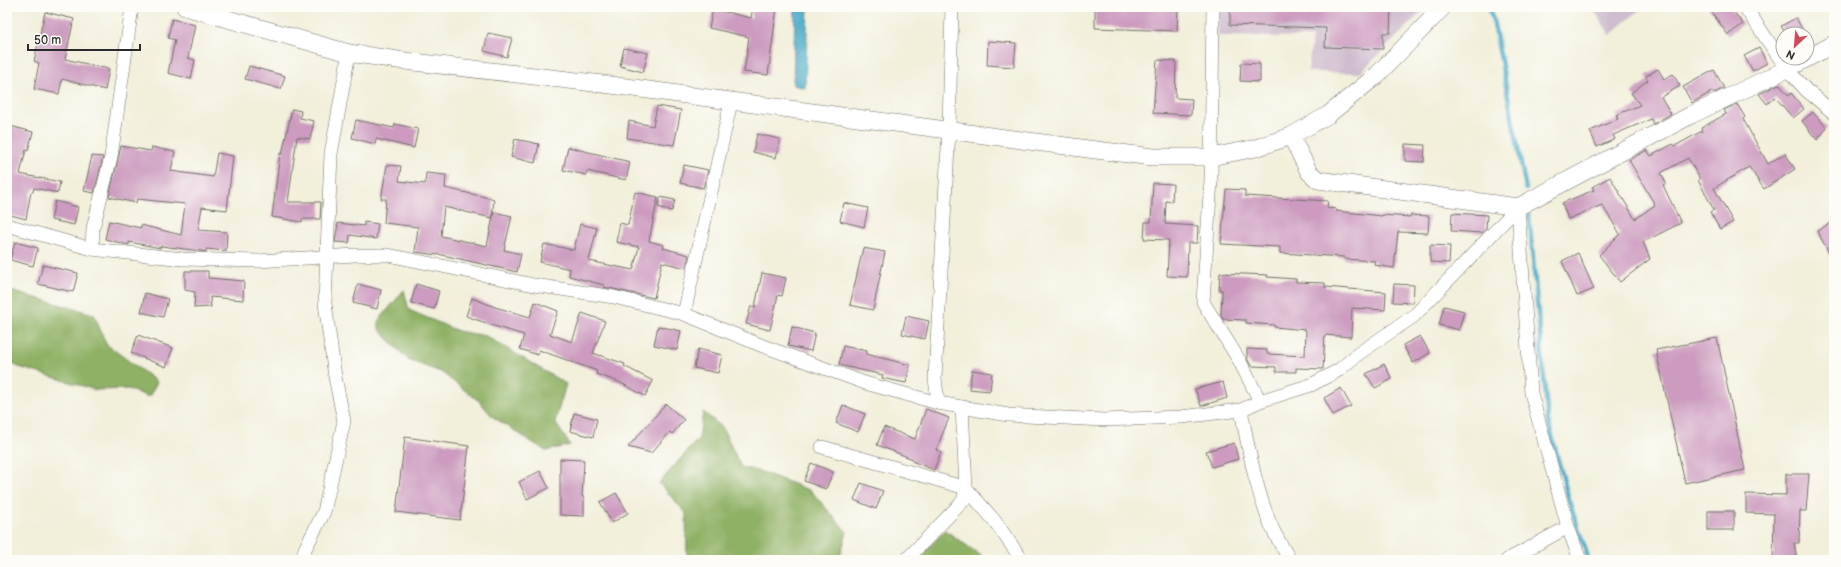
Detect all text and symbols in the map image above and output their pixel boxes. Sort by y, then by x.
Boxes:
scale bar [28,26,140,52]
north arrow [1775,26,1815,66]
text: 50 m [34,33,61,48]
text: N [1784,47,1797,62]

